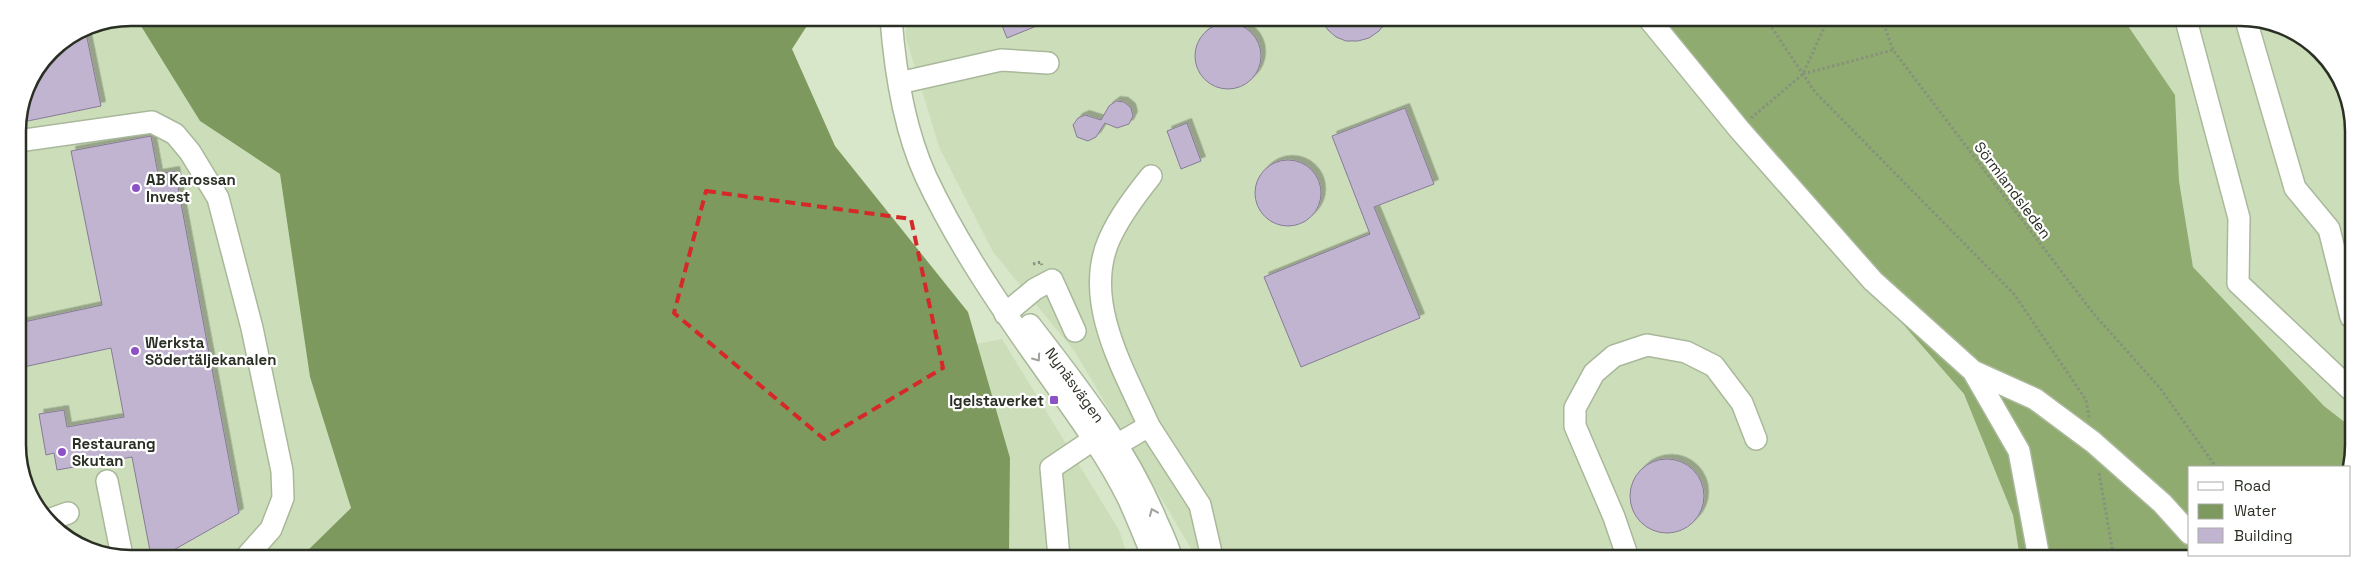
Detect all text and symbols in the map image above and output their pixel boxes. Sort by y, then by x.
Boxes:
street label: Sörmlandsleden [1970,138,2056,242]
place label: AB Karossan Invest [146,170,236,206]
marker: AB Karossan Invest [130,182,142,194]
place label: Werksta Södertäljekanalen [145,333,276,369]
street label: Nynäsvägen [1041,344,1109,426]
marker: Werksta Södertäljekanalen [129,345,141,357]
one-way arrow [1031,352,1040,362]
place label: Igelstaverket [949,391,1044,410]
marker: Igelstaverket [1048,394,1060,406]
place label: Restaurang Skutan [72,434,156,470]
marker: Restaurang Skutan [56,446,68,458]
legend [2188,466,2351,556]
text: Road [2234,476,2271,495]
text: Water [2234,501,2277,520]
one-way arrow [1149,508,1159,517]
text: Building [2234,526,2293,545]

